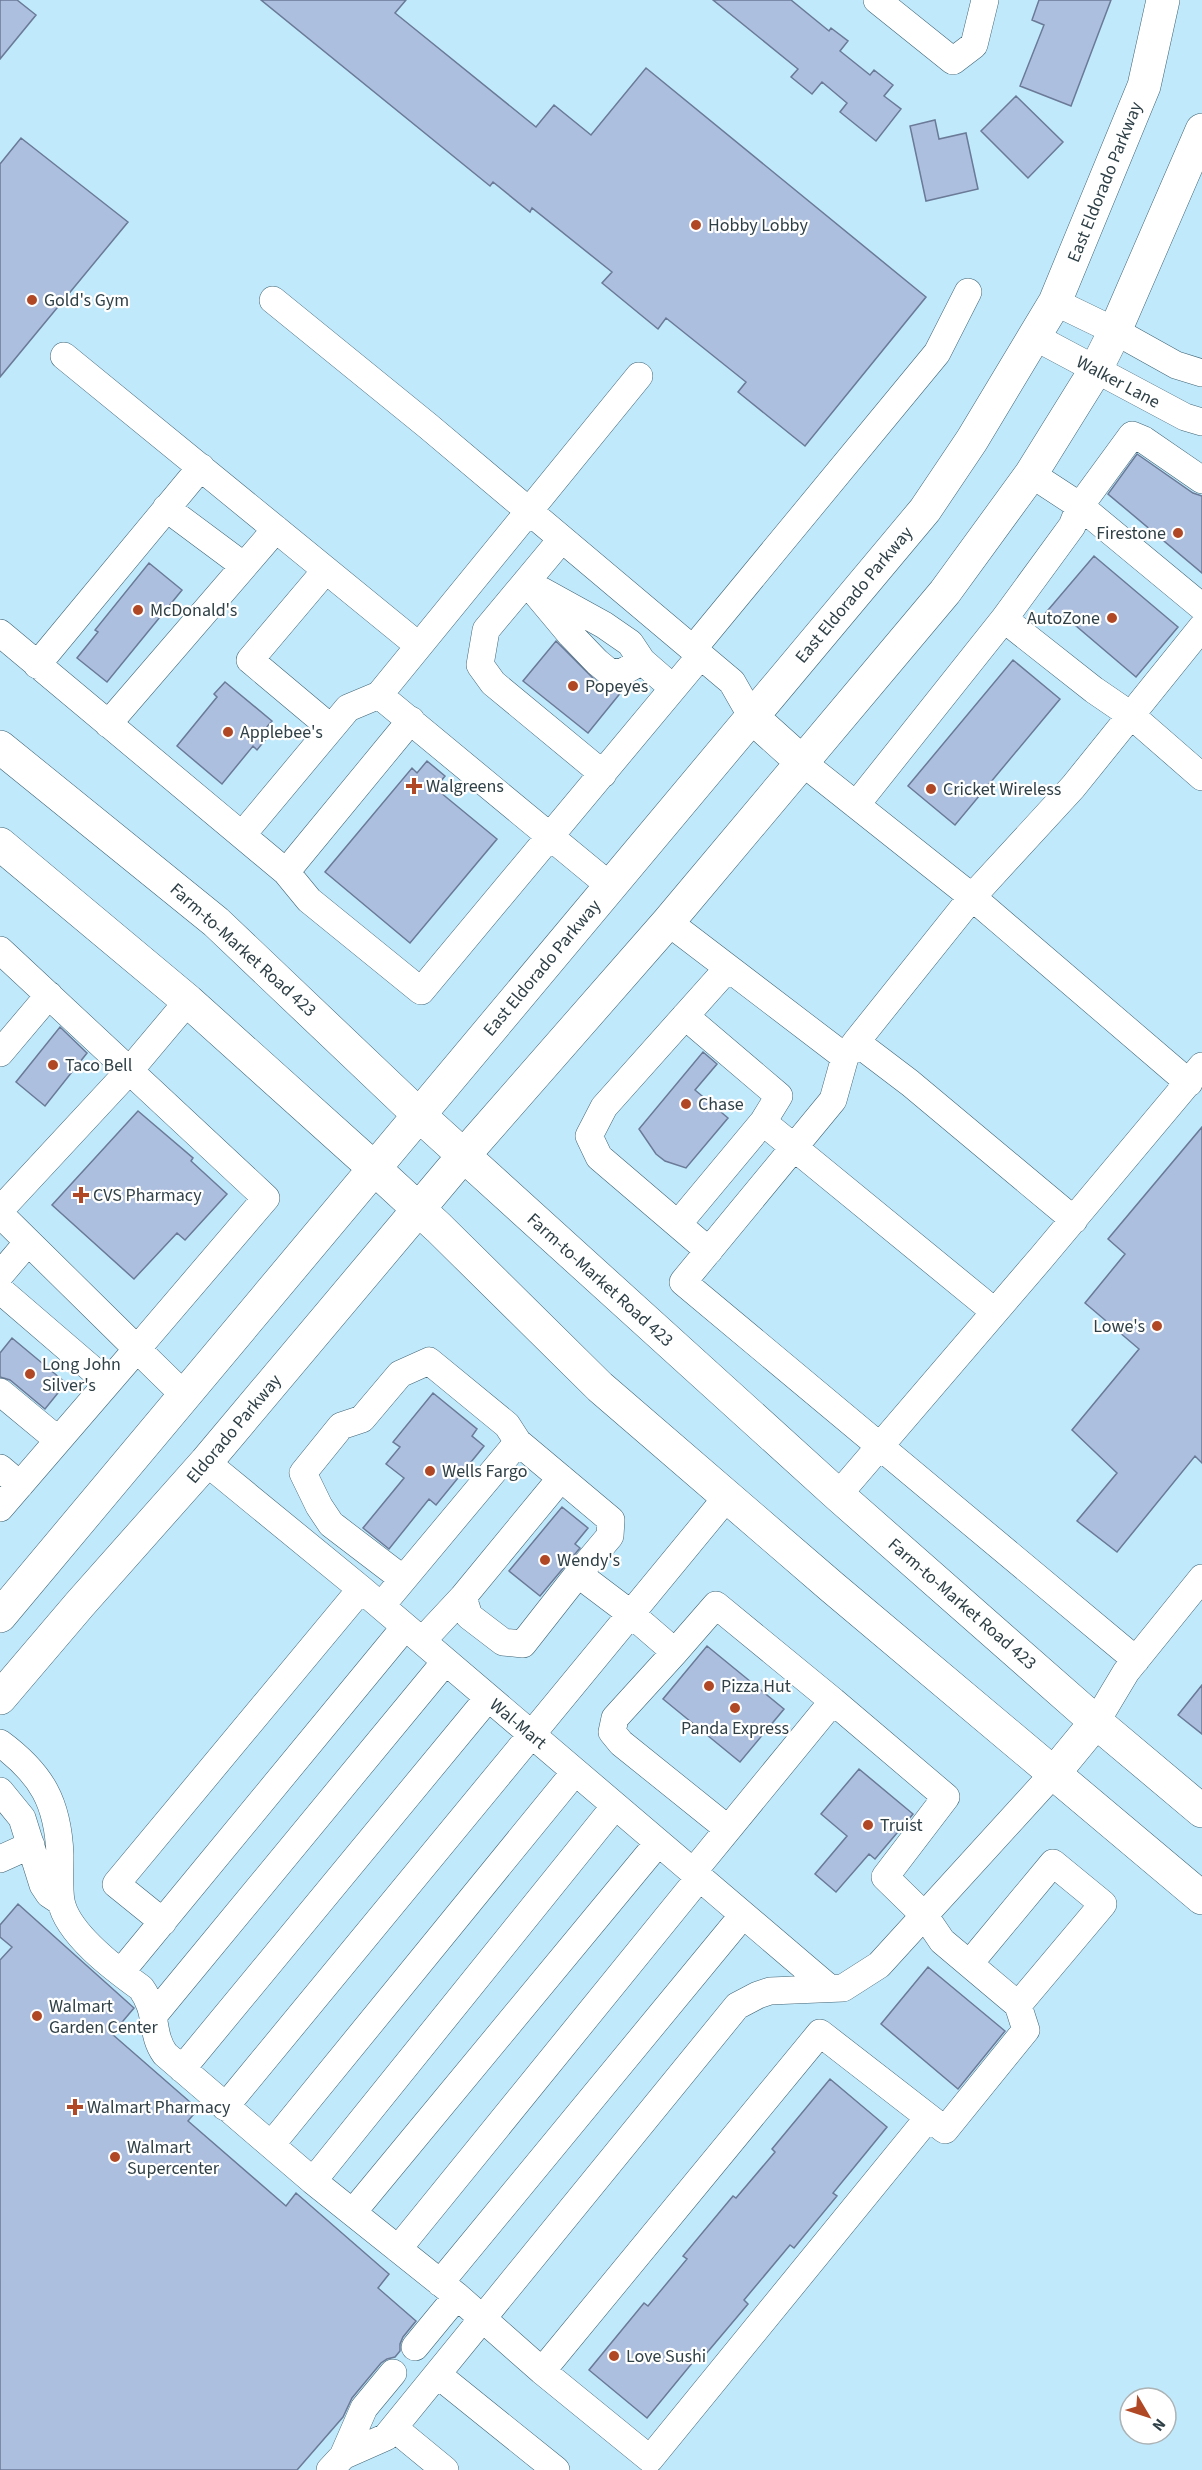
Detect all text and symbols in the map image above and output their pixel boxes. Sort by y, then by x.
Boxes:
street label: East Eldorado Parkway [1061,97,1149,266]
place label: Hobby Lobby [708,213,808,238]
marker: Hobby Lobby [689,218,703,232]
place label: Gold's Gym [44,288,129,313]
marker: Gold's Gym [25,293,39,307]
street label: Walker Lane [1072,349,1164,415]
street label: East Eldorado Parkway [789,521,919,669]
place label: Firestone [1096,521,1166,546]
marker: Firestone [1171,526,1185,540]
place label: McDonald's [150,598,237,623]
marker: McDonald's [131,603,145,617]
place label: AutoZone [1027,606,1100,631]
marker: AutoZone [1105,611,1119,625]
place label: Popeyes [585,674,648,699]
marker: Popeyes [566,679,580,693]
place label: Applebee's [240,720,323,745]
marker: Applebee's [221,725,235,739]
place label: Walgreens [426,774,504,799]
place label: Cricket Wireless [943,777,1061,802]
marker: Walgreens [407,779,421,793]
marker: Cricket Wireless [924,782,938,796]
street label: Farm-to-Market Road 423 [164,877,322,1023]
street label: East Eldorado Parkway [477,894,607,1042]
place label: Taco Bell [65,1053,132,1078]
marker: Taco Bell [46,1058,60,1072]
place label: Chase [698,1092,744,1117]
marker: Chase [679,1097,693,1111]
place label: CVS Pharmacy [93,1183,202,1208]
marker: CVS Pharmacy [74,1188,88,1202]
street label: Farm-to-Market Road 423 [521,1207,679,1353]
place label: Lowe's [1093,1314,1145,1339]
marker: Lowe's [1150,1319,1164,1333]
place label: Long John Silver's [42,1352,121,1398]
marker: Long John Silver's [23,1367,37,1381]
street label: Eldorado Parkway [181,1368,288,1489]
place label: Wells Fargo [442,1459,527,1484]
marker: Wells Fargo [423,1464,437,1478]
street label: Farm-to-Market Road 423 [882,1532,1042,1676]
place label: Wendy's [557,1548,620,1573]
marker: Wendy's [538,1553,552,1567]
place label: Pizza Hut [721,1674,791,1699]
marker: Pizza Hut [702,1679,716,1693]
street label: Wal-Mart [484,1693,552,1755]
marker: Panda Express [728,1701,742,1715]
place label: Panda Express [681,1716,789,1741]
place label: Truist [880,1813,923,1838]
marker: Truist [861,1818,875,1832]
place label: Walmart Garden Center [49,1994,158,2040]
marker: Walmart Garden Center [30,2009,44,2023]
place label: Walmart Pharmacy [87,2095,231,2120]
marker: Walmart Pharmacy [68,2100,82,2114]
place label: Walmart Supercenter [127,2135,220,2181]
marker: Walmart Supercenter [108,2150,122,2164]
place label: Love Sushi [626,2344,706,2369]
marker: Love Sushi [607,2349,621,2363]
north arrow [1118,2386,1178,2446]
text: N [1147,2414,1171,2436]

